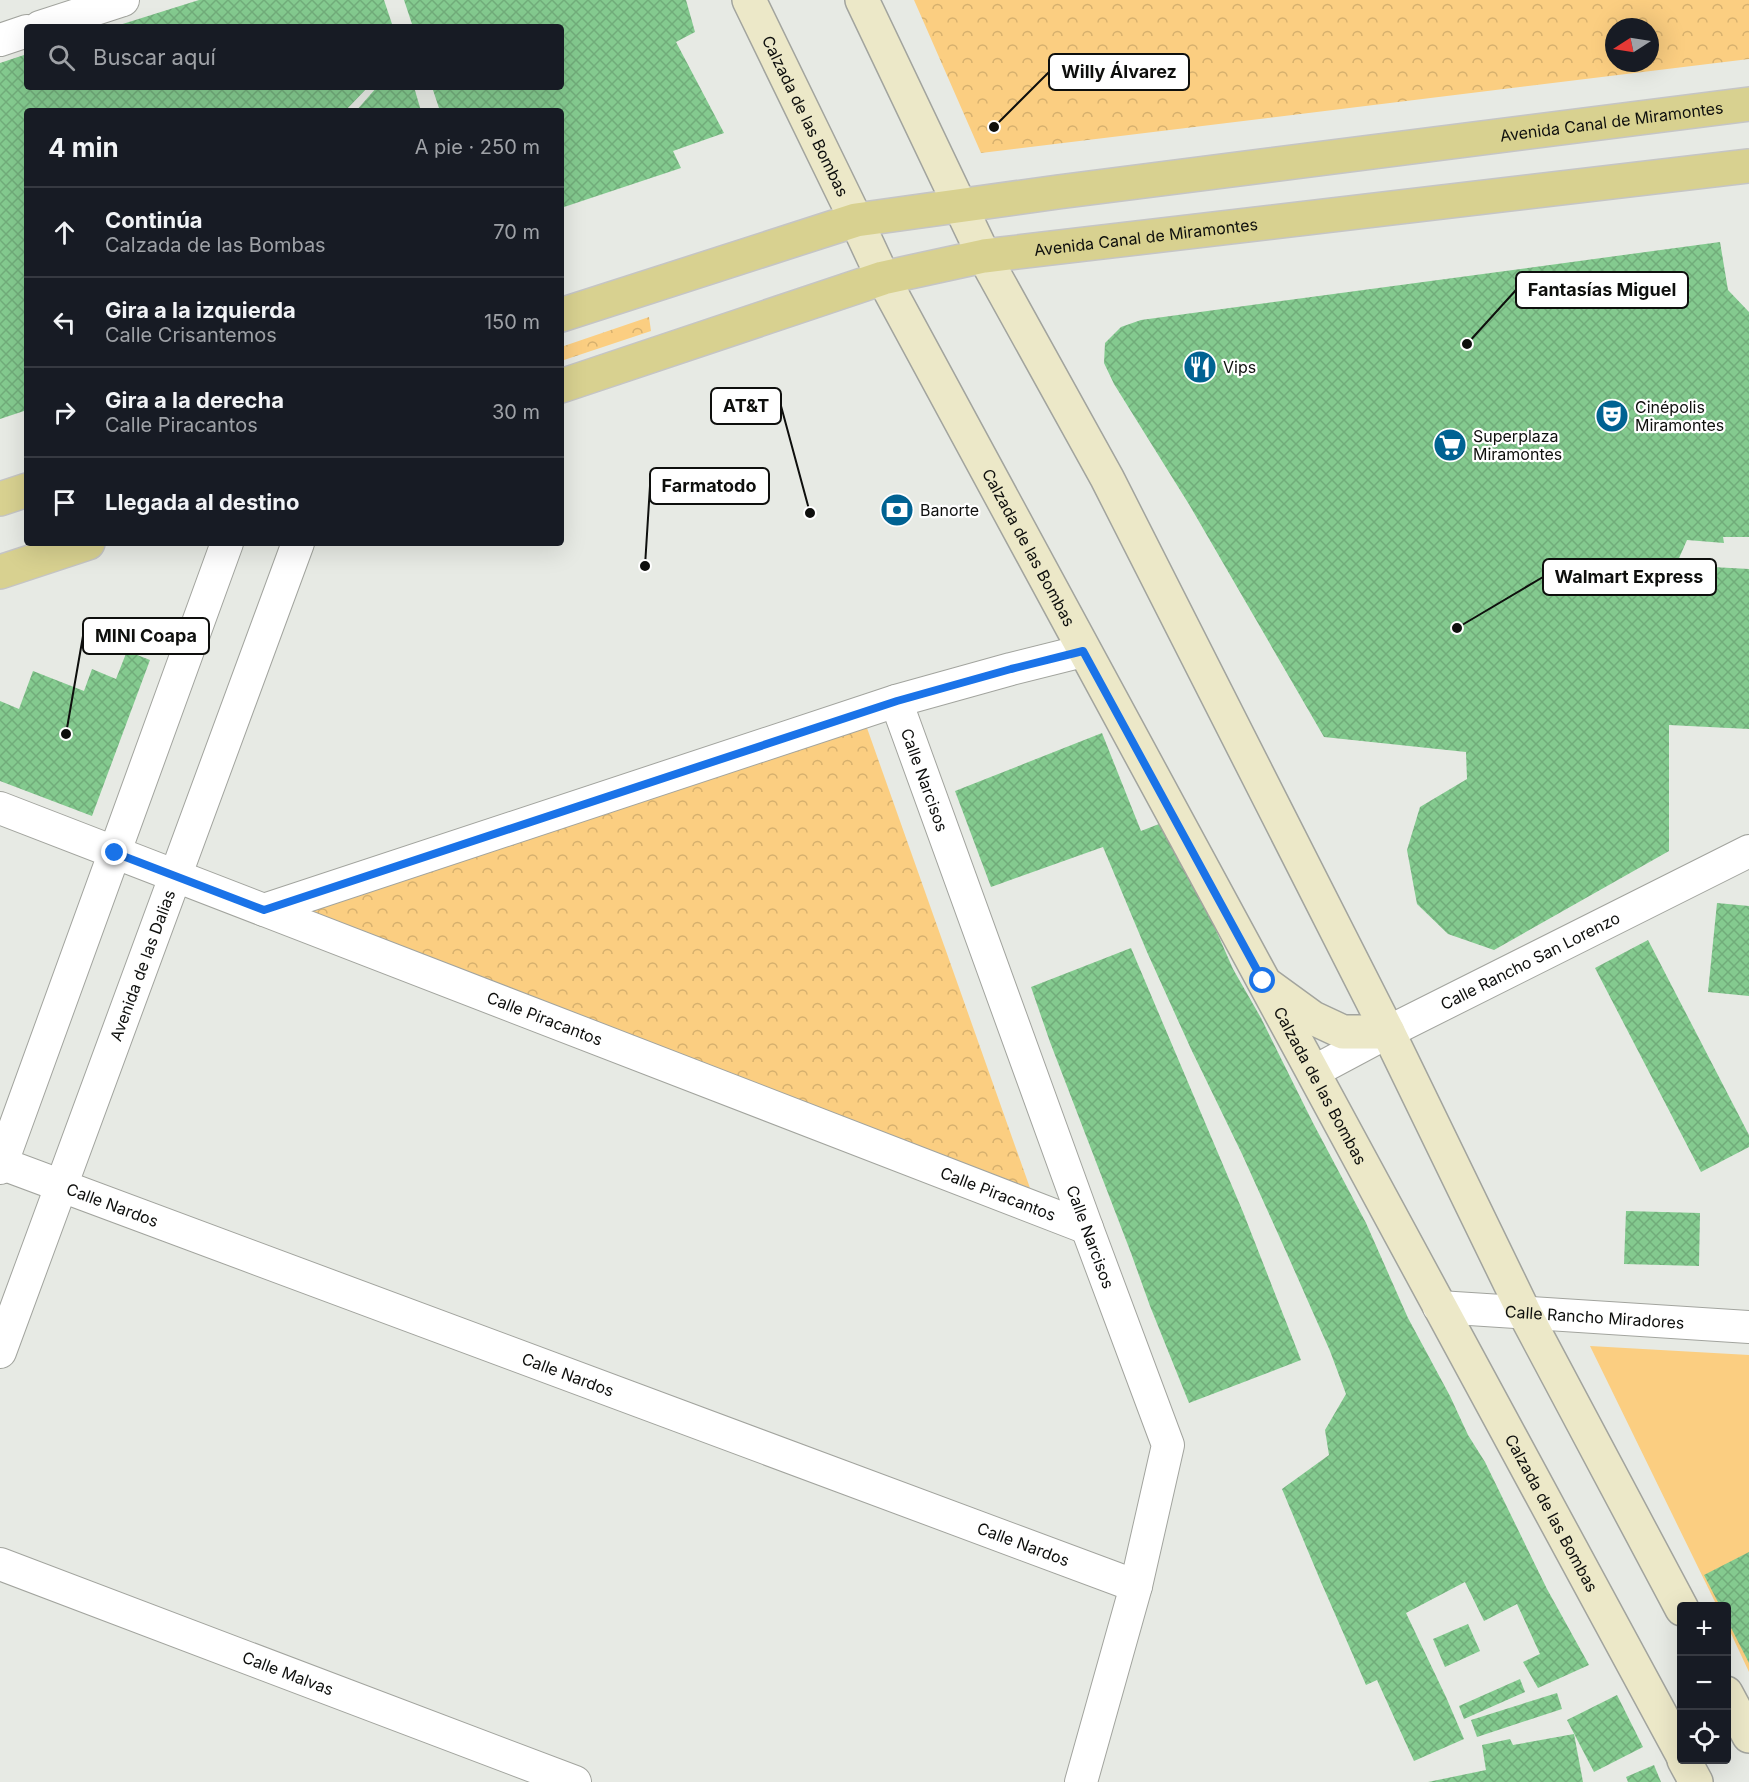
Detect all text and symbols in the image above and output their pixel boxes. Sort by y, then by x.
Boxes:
north arrow [1605,18,1659,72]
search box [24,24,564,90]
street label: Calzada de las Bombas [758,32,853,200]
icon: search [45,41,78,74]
text: Buscar aquí [93,44,216,70]
callout: Willy Álvarez [1049,54,1189,90]
text: Willy Álvarez [1061,61,1177,82]
street label: Avenida Canal de Miramontes [1499,97,1725,146]
text: 4 min [48,132,119,163]
text: A pie · 250 m [415,135,540,159]
text: Continúa [105,207,203,233]
street label: Avenida Canal de Miramontes [1033,214,1259,260]
icon: ahead [48,216,81,249]
text: 70 m [493,220,540,244]
text: Calzada de las Bombas [105,233,326,257]
callout: Fantasías Miguel [1516,272,1688,308]
text: Fantasías Miguel [1528,279,1676,300]
text: Gira a la izquierda [105,297,296,323]
icon: left [48,306,81,339]
text: 150 m [484,310,540,334]
text: Calle Crisantemos [105,323,277,347]
restaurant icon: Vips [1182,349,1218,385]
place label: Vips [1223,357,1256,377]
text: Gira a la derecha [105,387,284,413]
callout: AT&T [711,388,781,424]
text: AT&T [723,395,769,416]
icon: right [48,396,81,429]
place label: Cinépolis Miramontes [1635,397,1724,435]
theatre icon: Cinépolis Miramontes [1594,398,1630,434]
text: 30 m [492,400,540,424]
text: Calle Piracantos [105,413,258,437]
place label: Superplaza Miramontes [1473,426,1562,464]
supermarket icon: Superplaza Miramontes [1432,427,1468,463]
street label: Calzada de las Bombas [978,465,1080,630]
callout: Farmatodo [650,468,769,504]
text: Farmatodo [662,475,756,496]
icon: arrive [48,486,81,519]
text: Llegada al destino [105,489,299,515]
bank icon: Banorte [879,492,915,528]
place label: Banorte [920,500,979,520]
callout: Walmart Express [1543,559,1716,595]
text: Walmart Express [1555,566,1703,587]
callout: MINI Coapa [83,618,209,654]
text: MINI Coapa [95,625,197,646]
street label: Calle Narcisos [897,726,953,834]
route end [101,839,127,865]
street label: Avenida de las Dalias [105,887,179,1044]
street label: Calle Rancho San Lorenzo [1437,907,1623,1014]
route start [1249,967,1275,993]
street label: Calle Piracantos [484,987,605,1050]
street label: Calzada de las Bombas [1269,1003,1371,1168]
street label: Calle Piracantos [937,1162,1059,1225]
street label: Calle Nardos [64,1179,161,1231]
street label: Calle Narcisos [1062,1182,1119,1291]
street label: Calle Rancho Miradores [1504,1301,1685,1333]
street label: Calle Nardos [519,1348,617,1401]
street label: Calzada de las Bombas [1501,1431,1602,1595]
street label: Calle Nardos [974,1518,1072,1570]
map controls [1677,1602,1731,1764]
button: + [1677,1602,1731,1656]
street label: Calle Malvas [240,1647,336,1700]
button: − [1677,1656,1731,1710]
button: locate [1677,1710,1731,1764]

